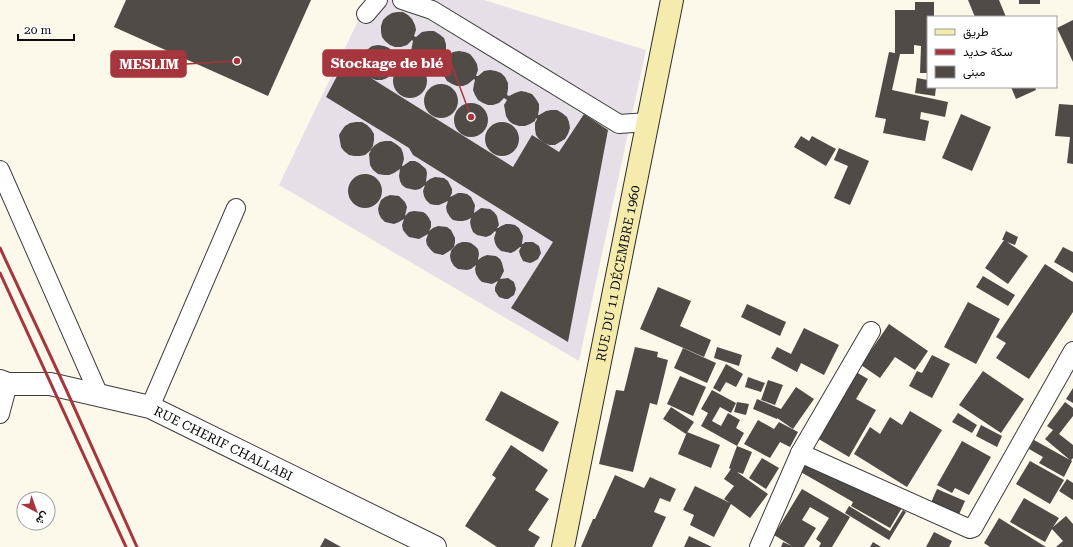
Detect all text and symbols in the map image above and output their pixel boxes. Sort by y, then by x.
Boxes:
scale bar [18,16,74,42]
legend [927,16,1057,88]
text: 20 m [24,23,51,37]
text: طريق [963,25,989,40]
text: سكة حديد [963,45,1012,59]
callout: Stockage de blé [323,50,451,76]
callout: MESLIM [111,51,186,77]
text: Stockage de blé [331,55,443,71]
text: MESLIM [119,56,179,72]
text: مبنى [963,65,985,80]
street label: RUE DU 11 DÉCEMBRE 1960 [593,184,642,363]
street label: RUE CHERIF CHALLABI [152,403,295,484]
north arrow [16,491,56,531]
text: ش [33,509,51,527]

